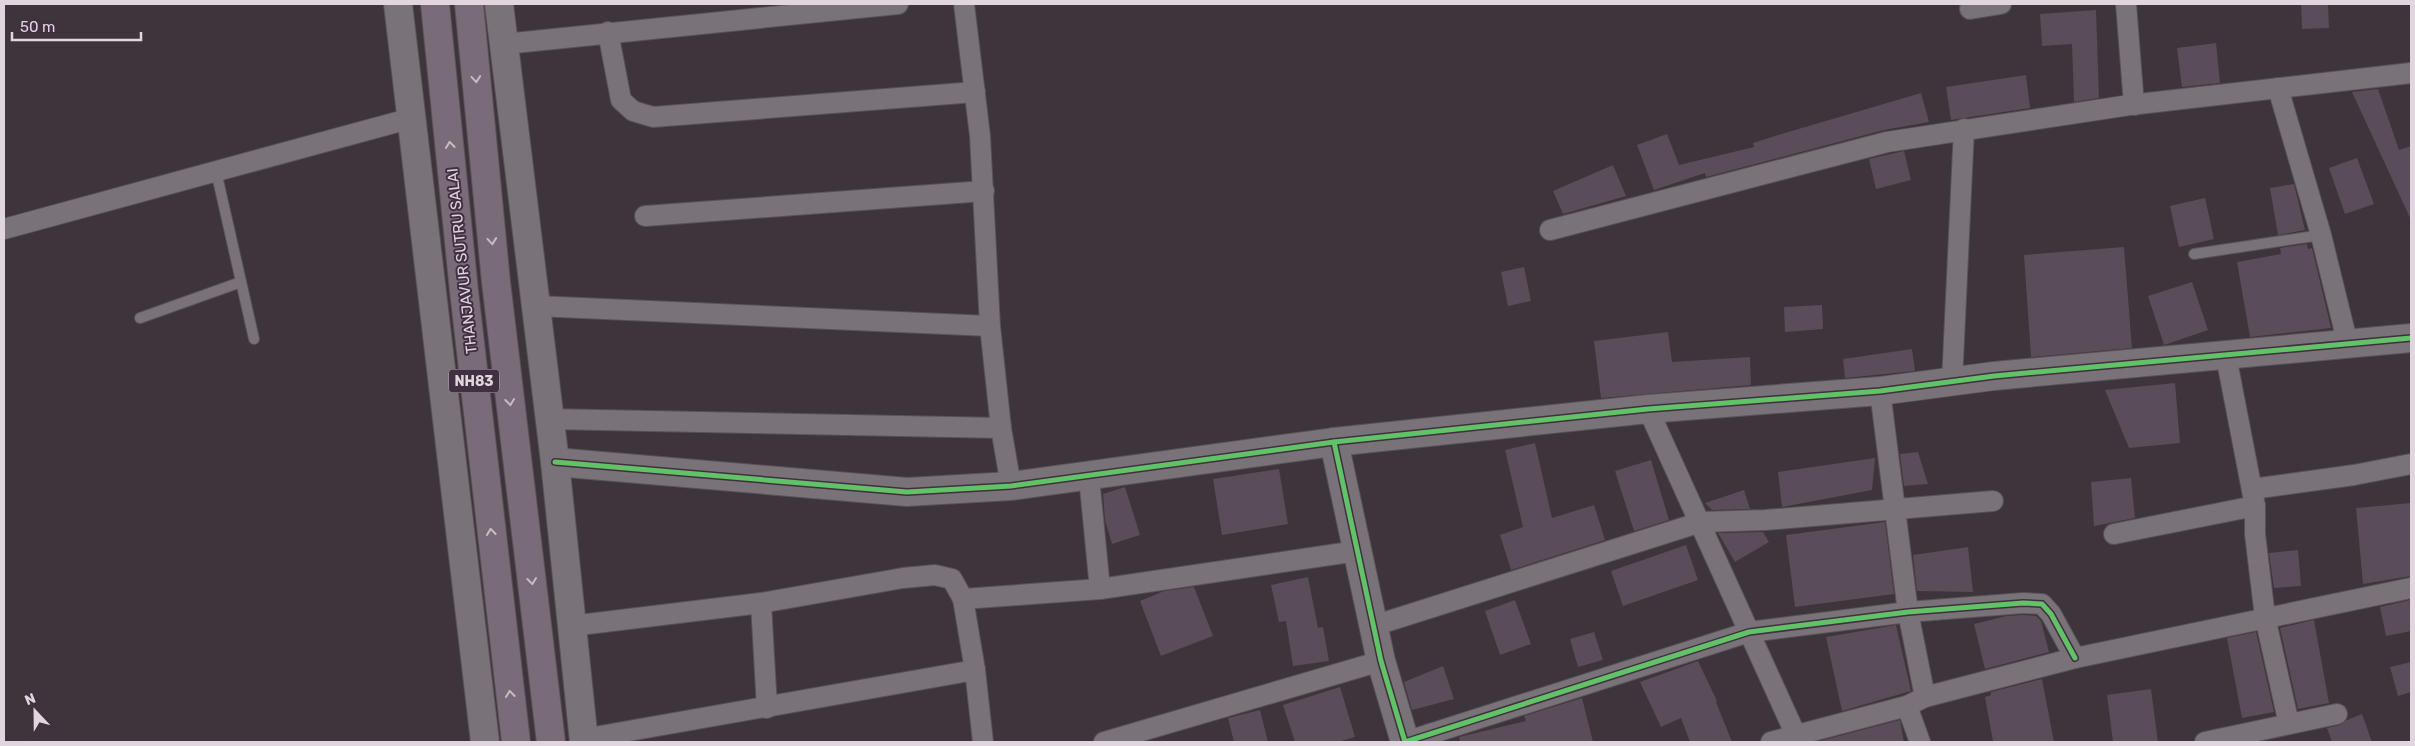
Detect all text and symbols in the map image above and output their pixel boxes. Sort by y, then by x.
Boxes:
scale bar [12,10,141,42]
text: 50 m [20,18,55,36]
one-way arrow [470,75,481,83]
one-way arrow [444,140,455,148]
street label: THANJAVUR SUTRU SALAI [443,167,481,355]
one-way arrow [486,237,497,245]
road number: NH83 [449,370,499,392]
one-way arrow [504,399,515,407]
one-way arrow [486,528,497,536]
one-way arrow [526,577,537,585]
north arrow [10,686,60,736]
text: N [22,690,38,709]
one-way arrow [505,690,516,698]

